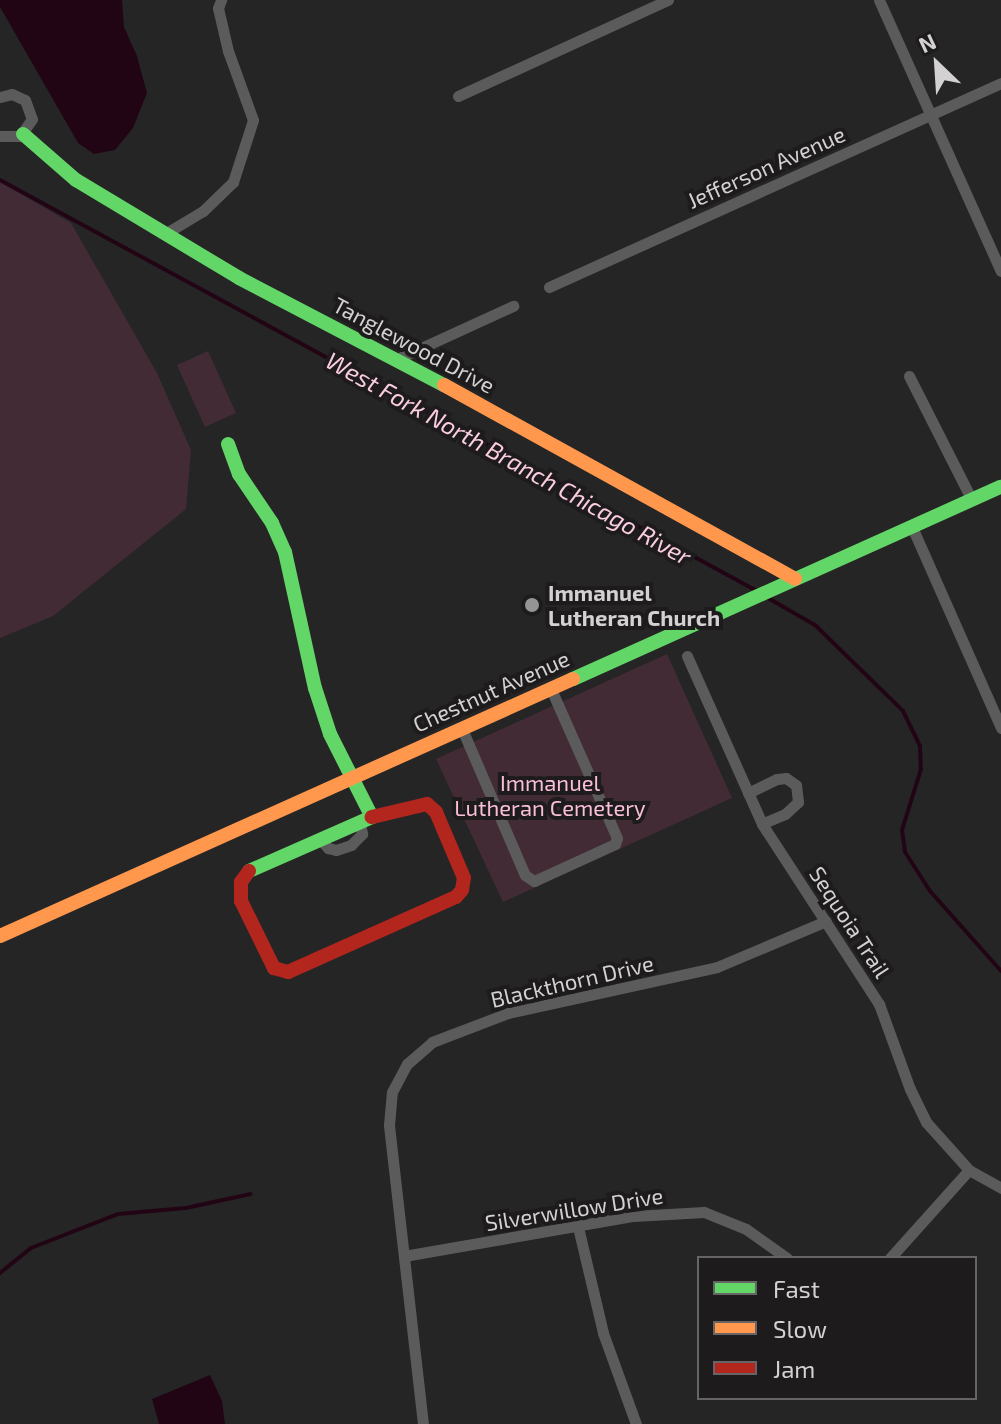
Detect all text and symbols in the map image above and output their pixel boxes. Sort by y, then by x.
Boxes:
north arrow [897,24,977,104]
text: N [914,27,940,57]
street label: Jefferson Avenue [683,120,849,214]
street label: Tanglewood Drive [329,291,499,399]
water label: West Fork North Branch Chicago River [321,345,697,571]
place label: Immanuel Lutheran Church [548,579,720,630]
marker: Immanuel Lutheran Church [523,596,541,614]
street label: Chestnut Avenue [408,645,574,737]
park label: Immanuel Lutheran Cemetery [454,769,646,820]
street label: Sequoia Trail [804,861,896,983]
street label: Blackthorn Drive [488,949,656,1013]
street label: Silverwillow Drive [483,1182,665,1236]
legend [697,1256,977,1400]
text: Fast [773,1274,820,1303]
text: Slow [773,1314,827,1343]
text: Jam [773,1354,815,1383]

